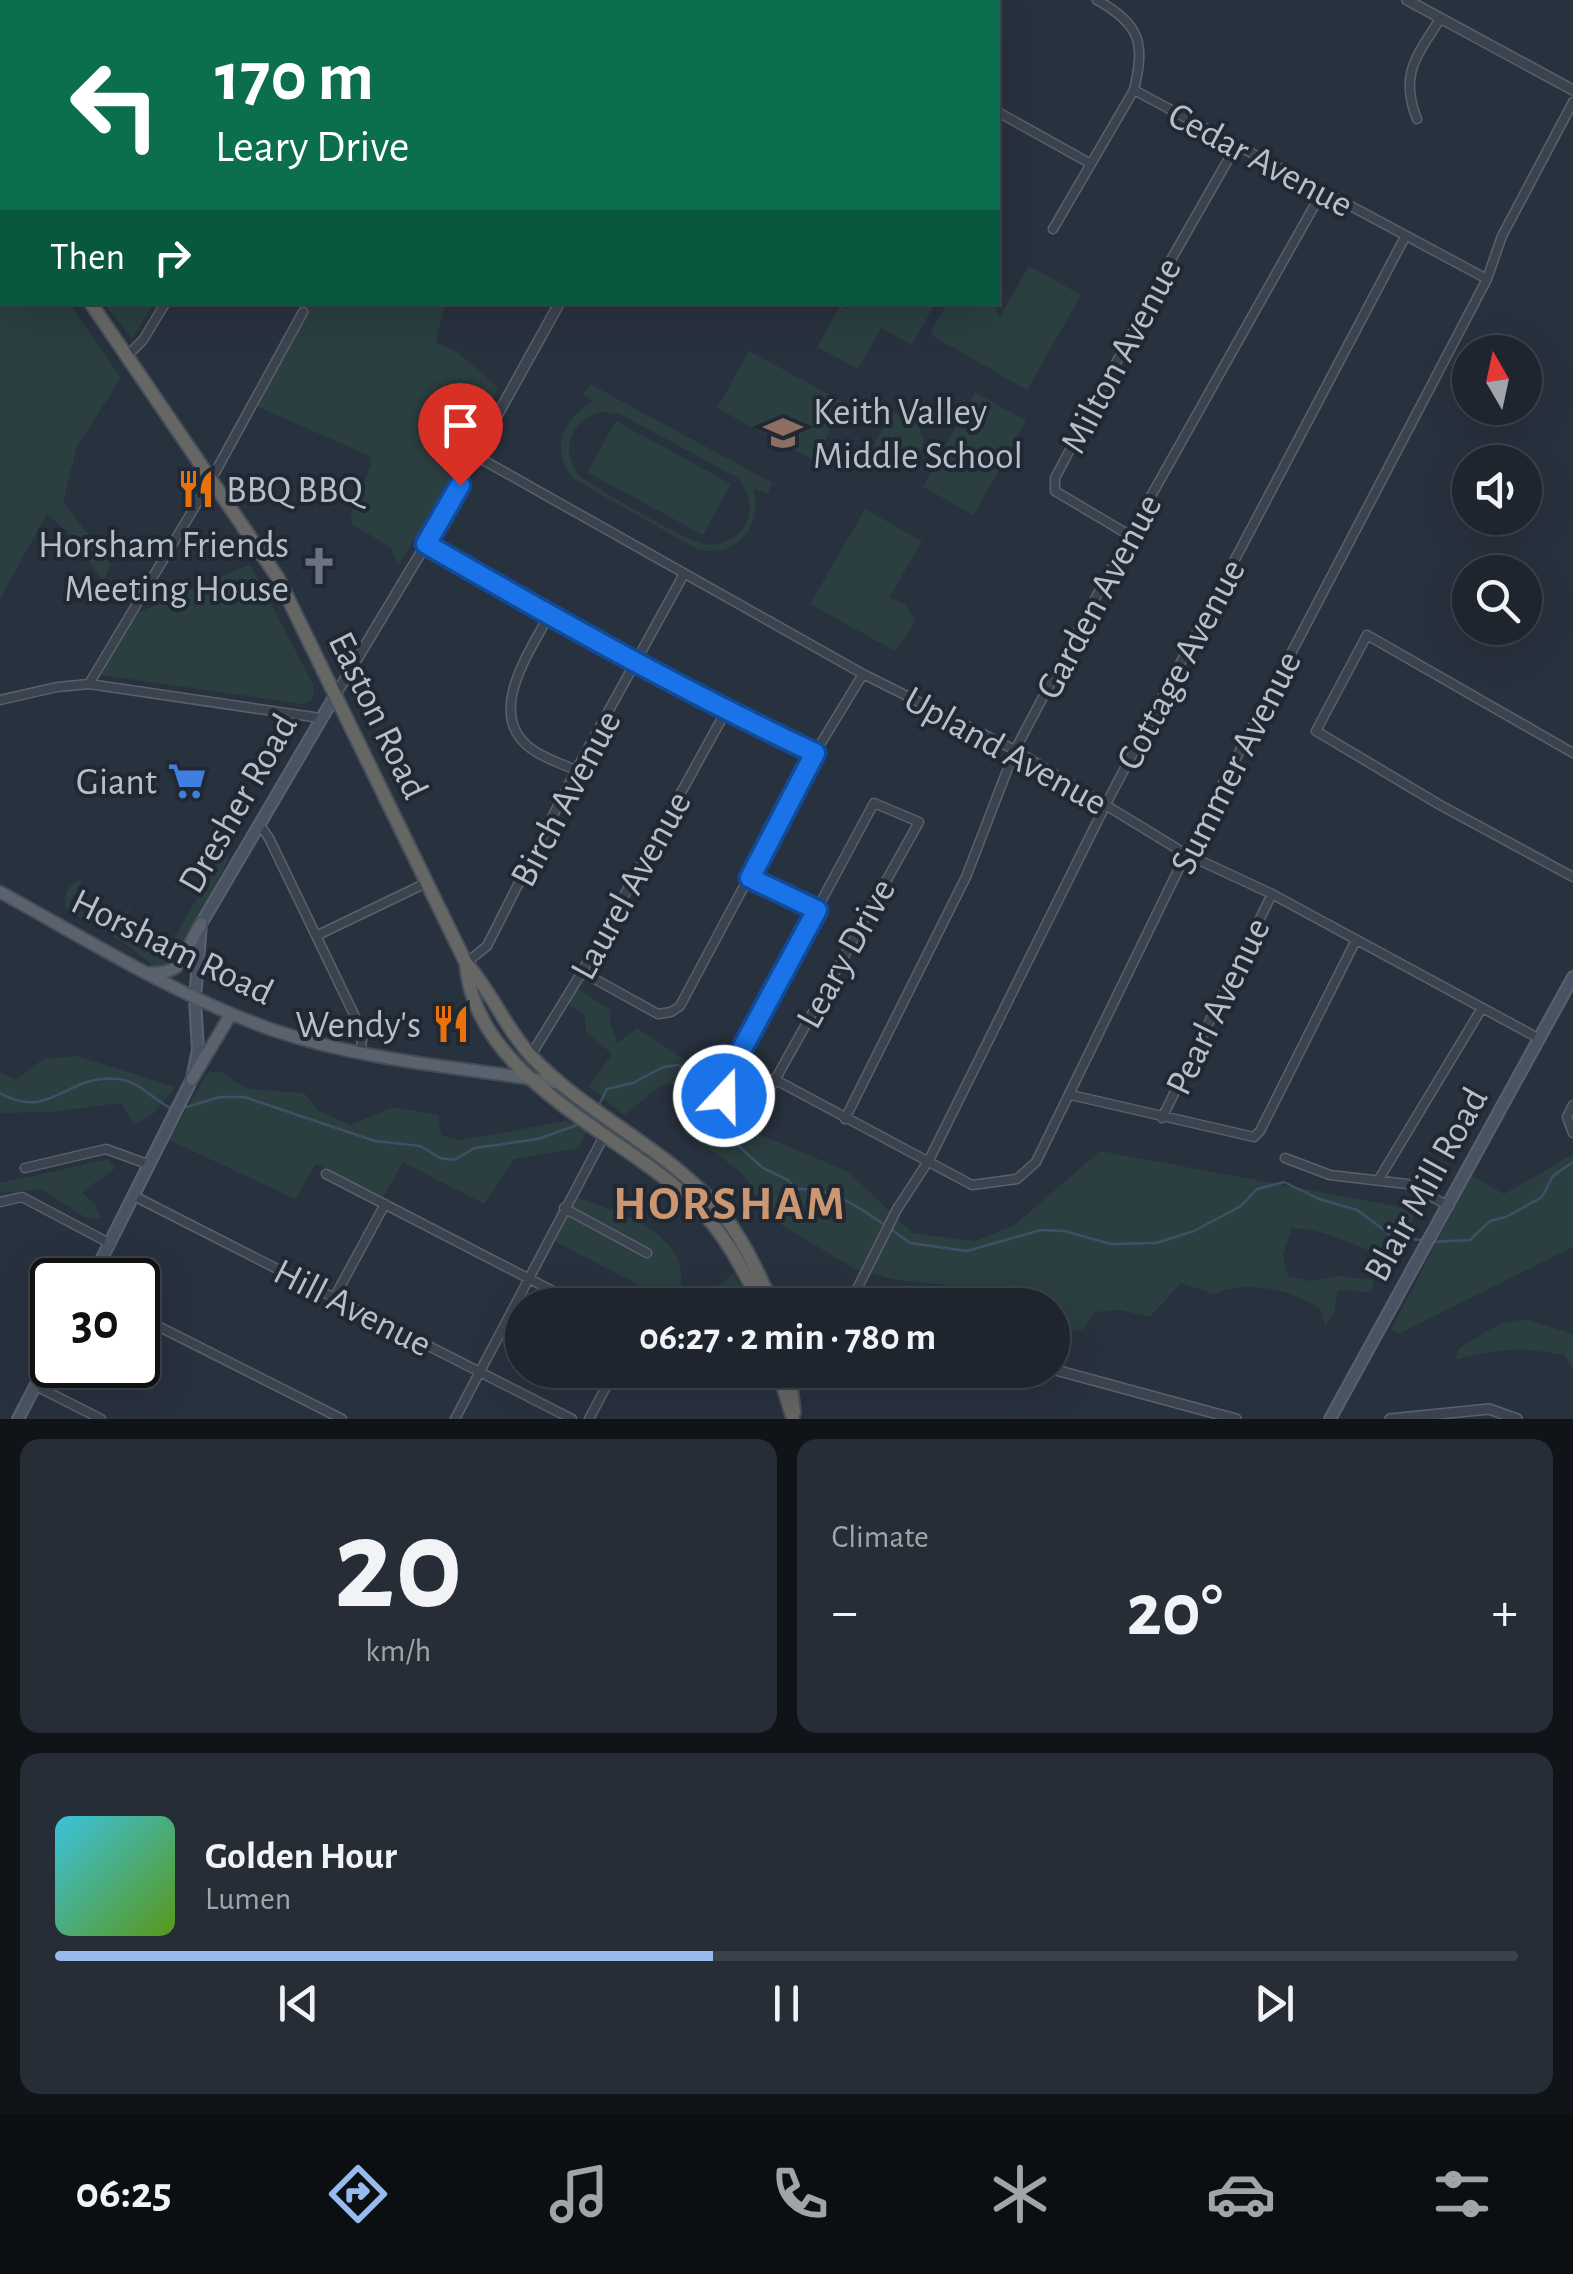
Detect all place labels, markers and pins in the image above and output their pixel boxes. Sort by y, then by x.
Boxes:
pin [418,383,503,486]
place label: Keith Valley Middle School [813,394,1023,476]
school or university icon: Keith Valley Middle School [762,412,804,454]
restaurant icon: BBQ BBQ [175,468,217,510]
place label: BBQ BBQ [226,472,366,510]
place label: Horsham Friends Meeting House [38,527,289,609]
church icon: Horsham Friends Meeting House [298,545,340,587]
supermarket icon: Giant [166,760,208,802]
place label: Giant [76,764,157,802]
restaurant icon: Wendy's [430,1003,472,1045]
place label: Wendy's [295,1007,421,1045]

